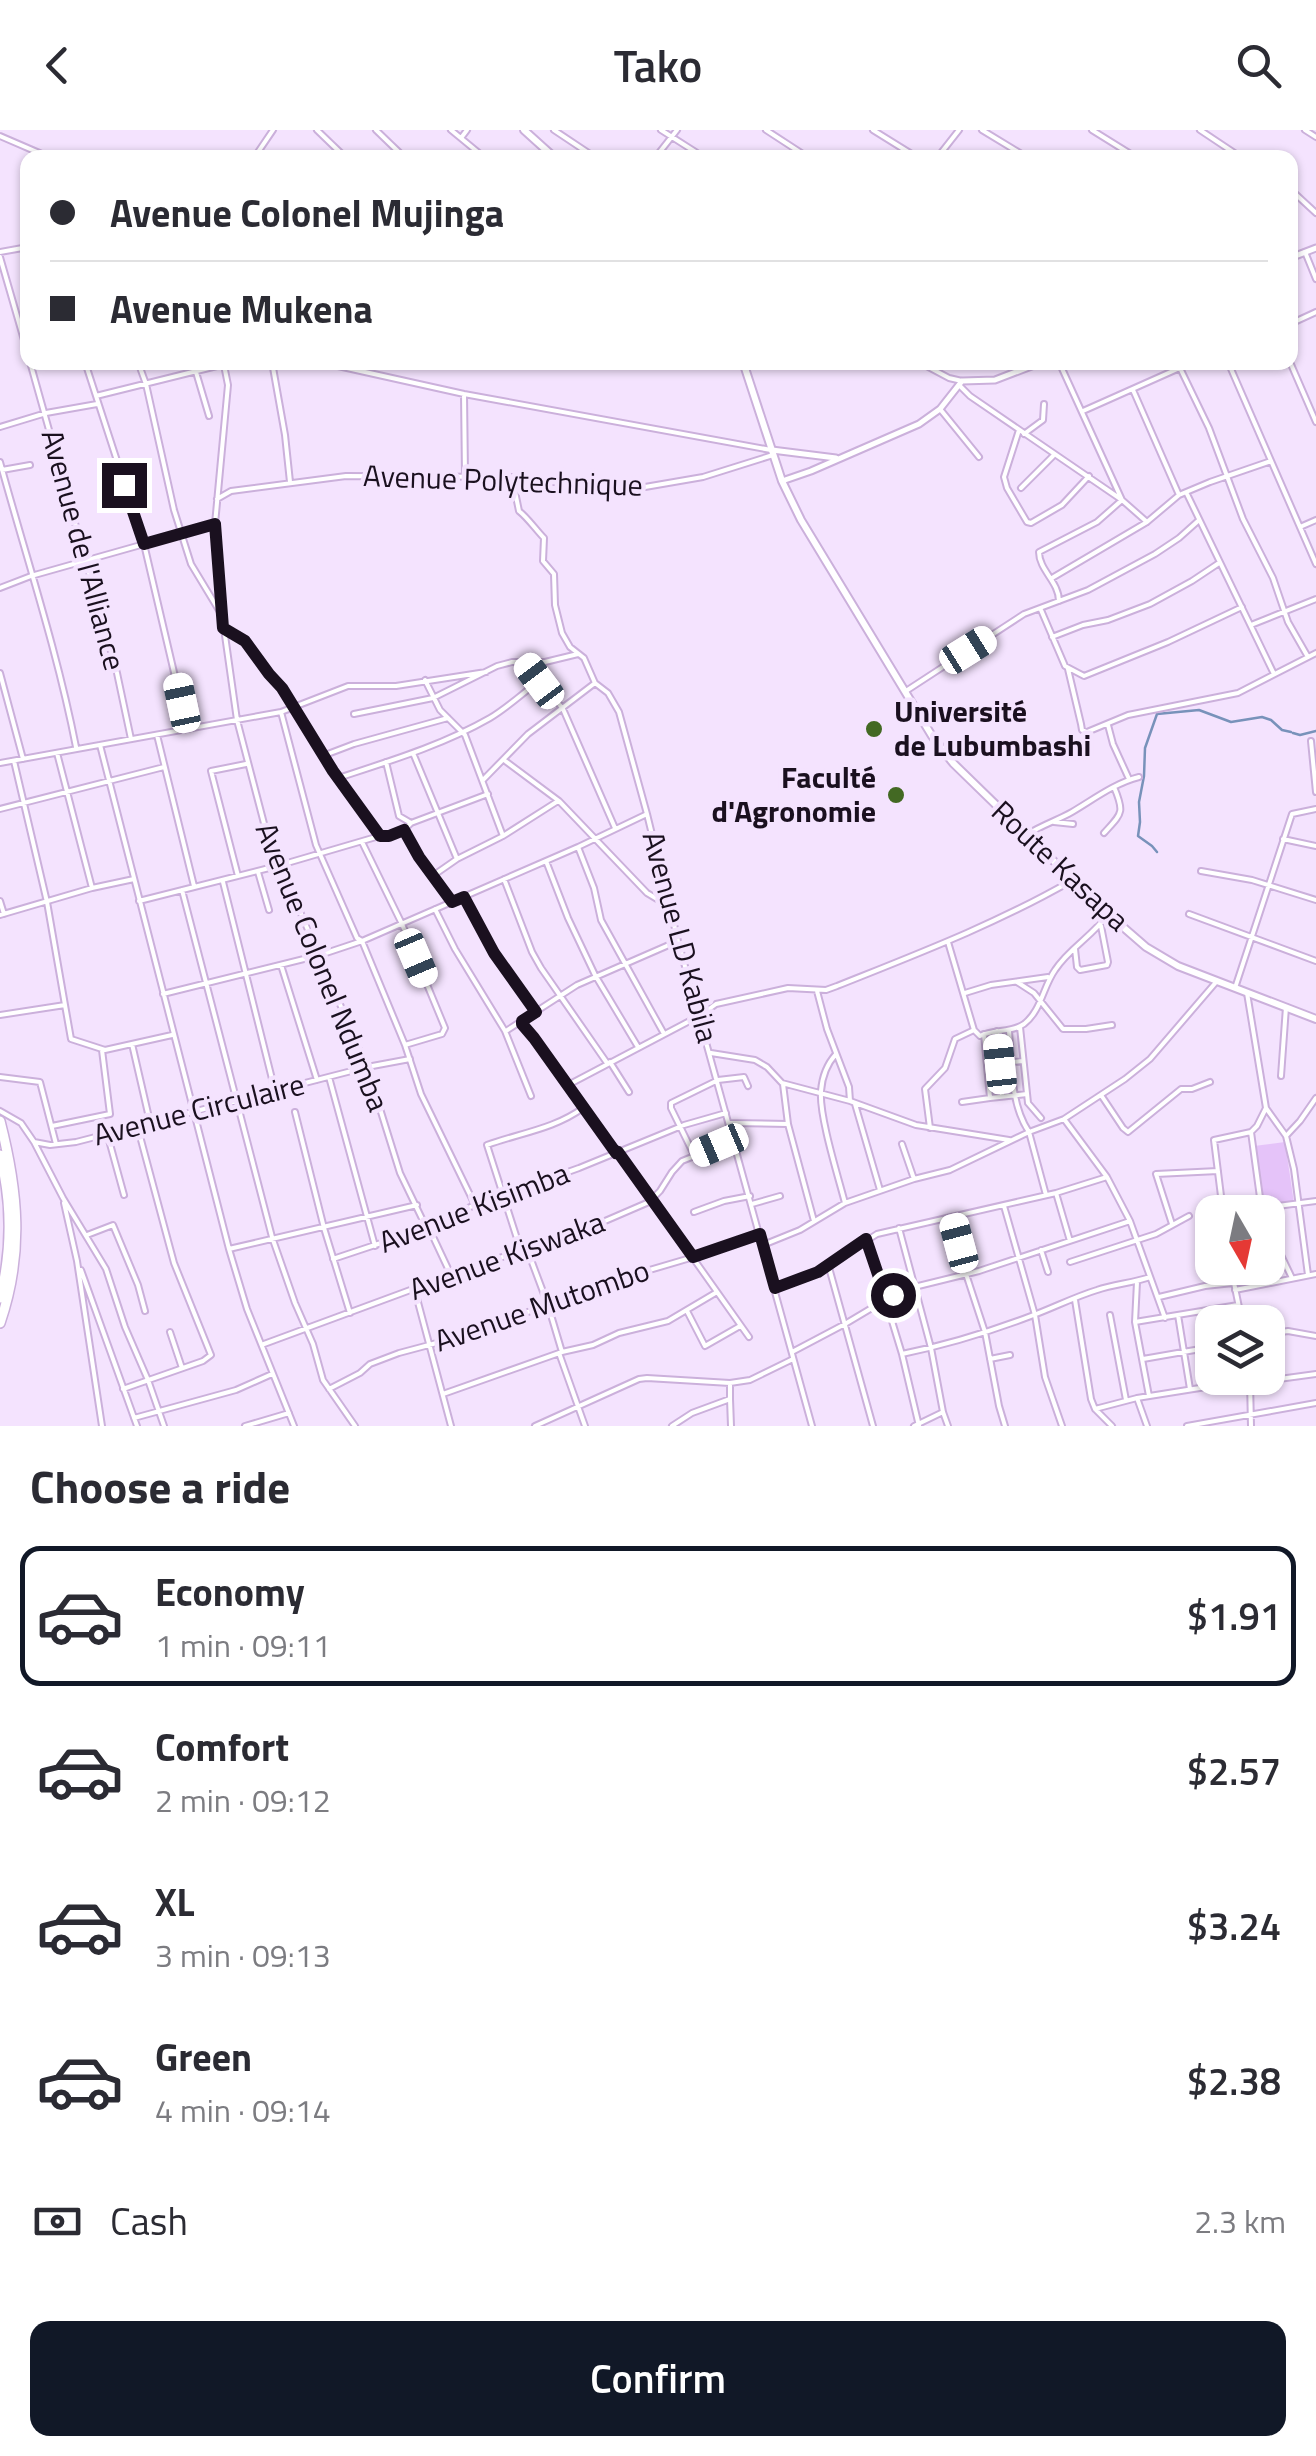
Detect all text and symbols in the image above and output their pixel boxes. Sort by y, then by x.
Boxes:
text: Tako [614,31,702,99]
icon: back [30,38,85,93]
icon: search [1231,38,1286,93]
text: Avenue Colonel Mujinga [110,184,504,242]
text: Avenue Mukena [110,280,373,338]
street label: Avenue de l'Alliance [30,424,138,675]
street label: Avenue Polytechnique [362,452,644,508]
route end [102,463,147,508]
car [935,621,1001,679]
car [509,648,569,714]
car [161,671,203,735]
place label: Université de Lubumbashi [894,688,1091,768]
marker: Université de Lubumbashi [863,718,885,740]
place label: Faculté d'Agronomie [712,754,876,834]
marker: Faculté d'Agronomie [885,784,907,806]
street label: Route Kasapa [981,789,1140,941]
street label: Avenue Colonel Ndumba [244,815,402,1118]
street label: Avenue LD Kabila [631,826,731,1048]
car [390,925,442,991]
car [982,1033,1018,1095]
street label: Avenue Circulaire [88,1061,309,1157]
car [686,1119,752,1171]
street label: Avenue Kisimba [372,1150,575,1264]
north arrow [1195,1195,1285,1285]
map controls [1195,1195,1285,1395]
street label: Avenue Kiswaka [402,1198,611,1312]
car [937,1210,981,1276]
street label: Avenue Mutombo [428,1247,655,1363]
route start [871,1273,916,1318]
button: layers [1195,1305,1285,1395]
text: Choose a ride [30,1452,290,1520]
text: Economy [155,1563,305,1621]
icon: car [35,1571,125,1661]
text: $1.91 [1187,1587,1281,1645]
text: 1 min · 09:11 [155,1621,331,1669]
text: Comfort [155,1718,289,1776]
icon: car [35,1726,125,1816]
text: $2.57 [1187,1742,1281,1800]
text: 2 min · 09:12 [155,1776,331,1824]
text: XL [155,1873,195,1931]
icon: car [35,1881,125,1971]
text: $3.24 [1187,1897,1281,1955]
text: 3 min · 09:13 [155,1931,331,1979]
text: Green [155,2028,252,2086]
icon: car [35,2036,125,2126]
text: $2.38 [1187,2052,1281,2110]
text: 4 min · 09:14 [155,2086,331,2134]
text: Cash [110,2192,188,2250]
icon: cash [30,2194,85,2249]
text: 2.3 km [1194,2197,1286,2245]
button: Confirm [30,2321,1286,2436]

